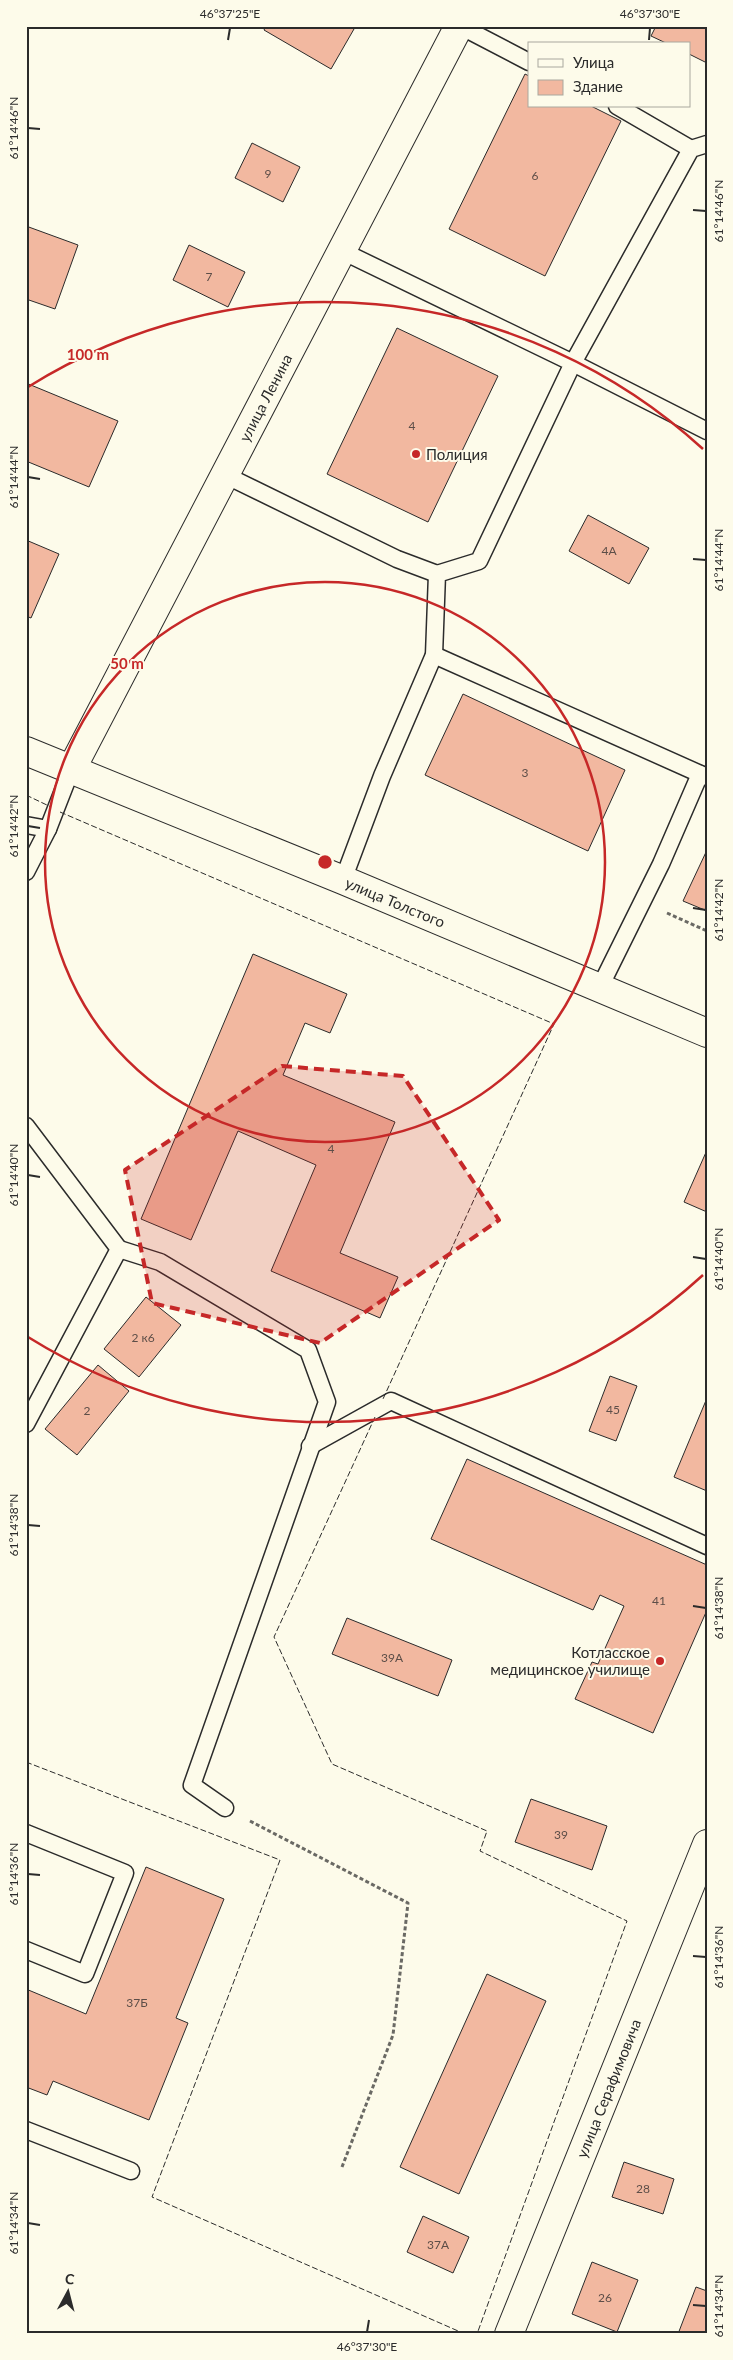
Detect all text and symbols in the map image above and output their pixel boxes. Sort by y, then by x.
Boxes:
text: 46°37'25"E [200,6,260,21]
text: 46°37'30"E [620,6,680,21]
legend [528,42,690,108]
text: Улица [573,53,614,71]
text: Здание [573,77,623,95]
text: 61°14'46"N [6,97,21,159]
house number: 9 [265,166,272,181]
house number: 6 [532,168,539,183]
text: 61°14'46"N [711,180,726,242]
house number: 7 [206,269,213,284]
text: 100 m [67,345,109,363]
street label: улица Ленина [235,351,295,445]
house number: 4 [409,418,416,433]
place label: Полиция [426,445,488,463]
text: 61°14'44"N [6,446,21,508]
marker: Полиция [410,448,422,460]
text: 61°14'44"N [711,529,726,591]
house number: 4А [601,543,617,558]
text: 50 m [110,654,144,672]
house number: 3 [522,765,529,780]
text: 61°14'42"N [6,795,21,857]
centre of rings [316,853,334,871]
street label: улица Толстого [343,873,448,931]
text: 61°14'42"N [711,879,726,941]
house number: 4 [328,1141,335,1156]
text: 61°14'40"N [6,1144,21,1206]
text: 61°14'40"N [711,1228,726,1290]
house number: 2 к6 [131,1330,155,1345]
house number: 45 [606,1402,620,1417]
house number: 2 [84,1403,91,1418]
text: 61°14'38"N [6,1494,21,1556]
text: 61°14'38"N [711,1577,726,1639]
house number: 41 [652,1593,666,1608]
place label: Котласское медицинское училище [490,1643,650,1678]
house number: 39А [381,1650,404,1665]
marker: Котласское медицинское училище [654,1655,666,1667]
house number: 39 [554,1827,568,1842]
text: 61°14'36"N [6,1843,21,1905]
text: 61°14'36"N [711,1926,726,1988]
house number: 37Б [126,1995,148,2010]
street label: улица Серафимовича [572,2016,644,2160]
house number: 28 [636,2181,650,2196]
text: 61°14'34"N [6,2192,21,2254]
house number: 37А [427,2237,450,2252]
north arrow [42,2268,92,2318]
text: С [64,2270,76,2288]
text: 61°14'34"N [711,2275,726,2337]
house number: 26 [598,2290,612,2305]
text: 46°37'30"E [337,2339,397,2354]

